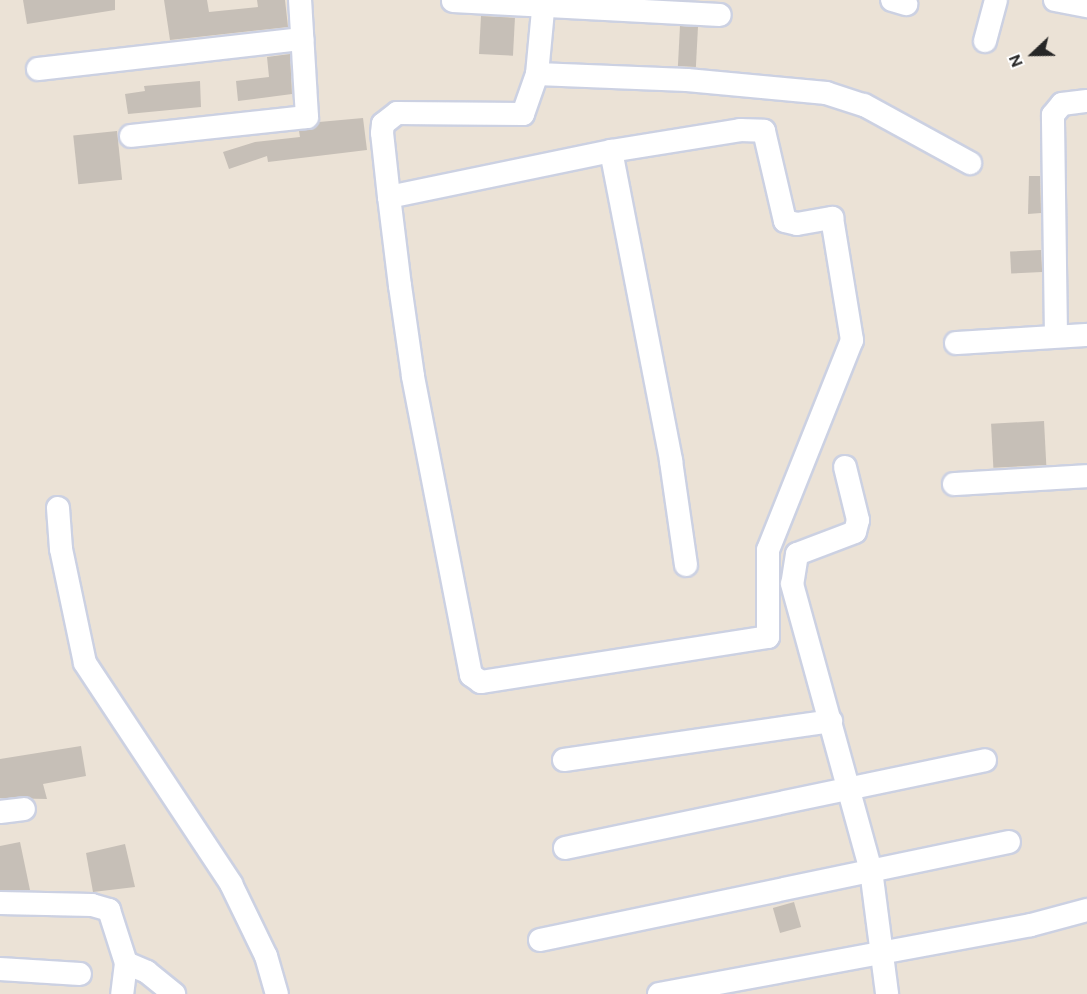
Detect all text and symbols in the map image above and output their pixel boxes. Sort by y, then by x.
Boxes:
north arrow [1003,24,1063,84]
text: N [1004,52,1028,70]

